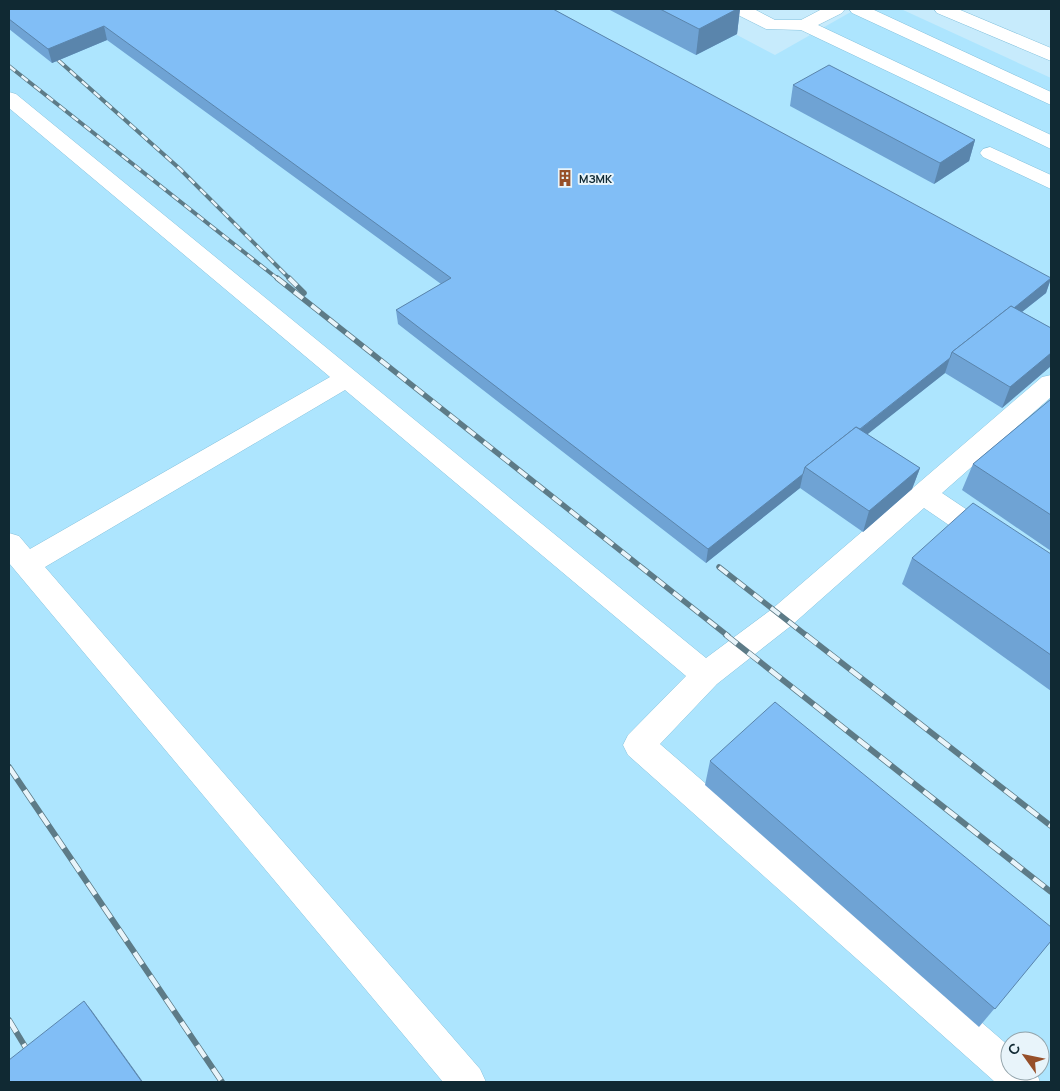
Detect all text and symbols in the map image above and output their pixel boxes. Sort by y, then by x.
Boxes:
building icon: МЗМК [555,168,575,188]
place label: МЗМК [579,171,613,186]
north arrow [1000,1031,1050,1081]
text: С [1003,1039,1024,1058]

